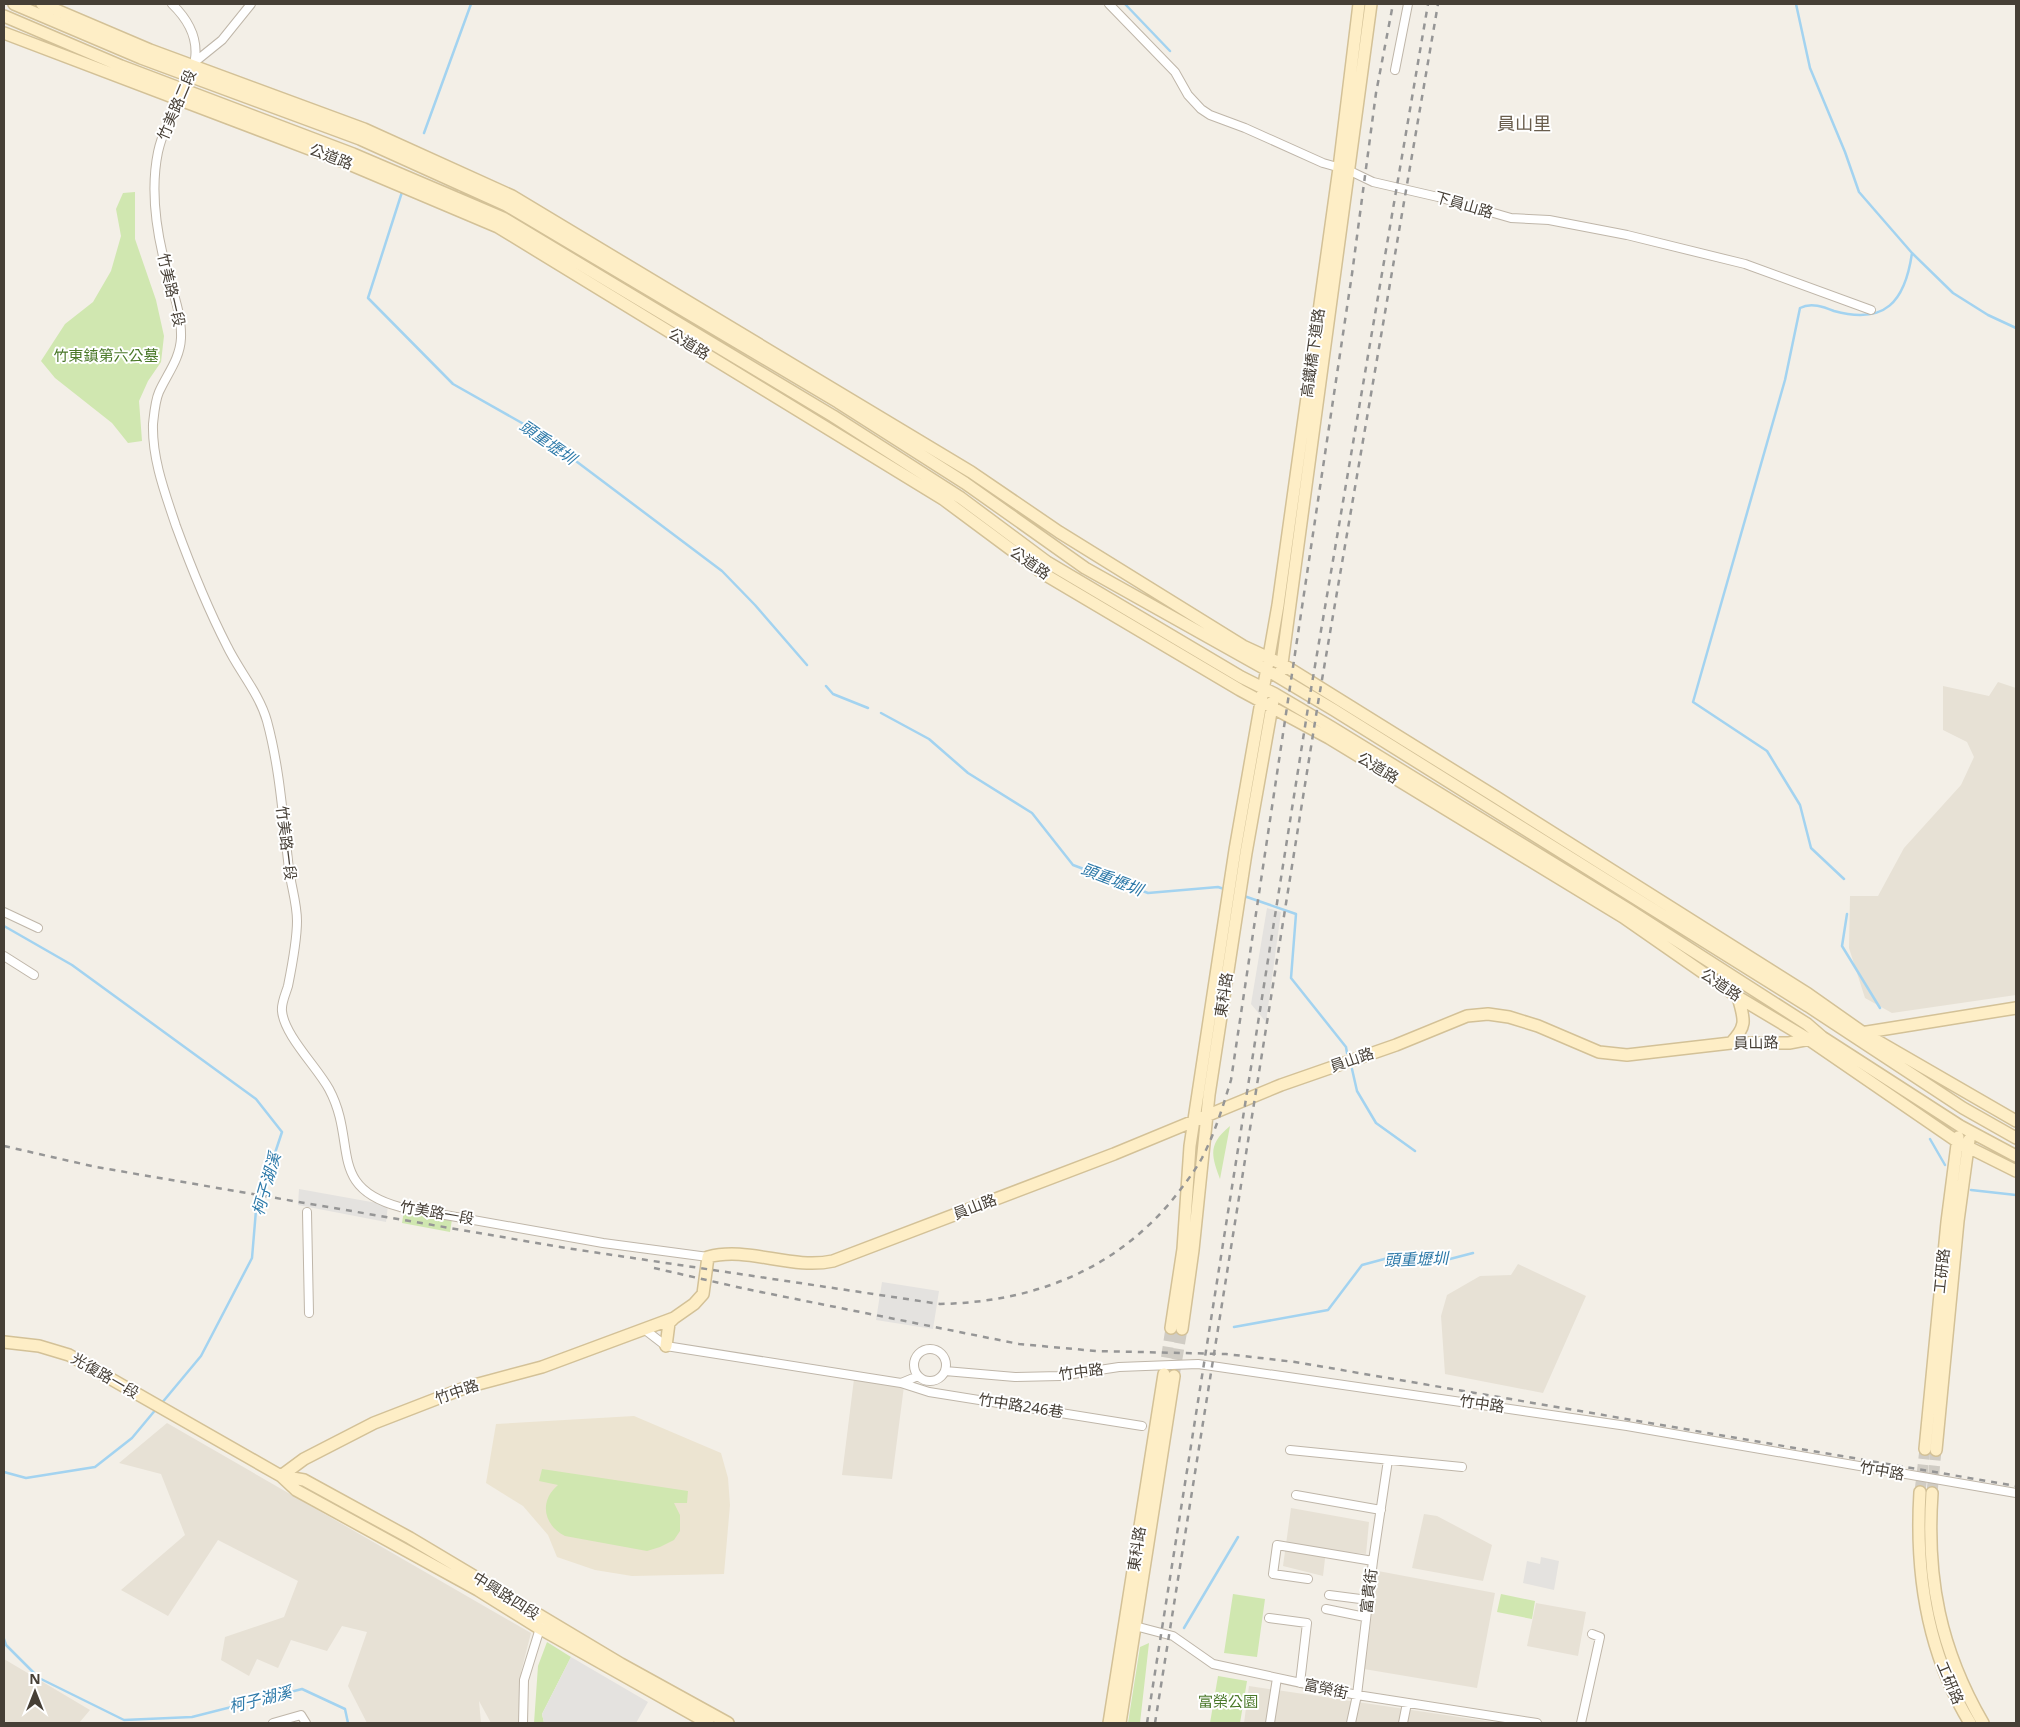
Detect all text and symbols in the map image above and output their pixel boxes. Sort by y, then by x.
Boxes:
street label: 竹美路二段 [152,66,200,143]
district label: 員山里 [1497,111,1551,135]
street label: 公道路 [307,139,356,173]
street label: 下員山路 [1433,186,1496,222]
street label: 竹美路一段 [154,251,190,329]
street label: 高鐵橋下道路 [1296,307,1328,399]
street label: 公道路 [665,323,714,364]
park label: 竹東鎮第六公墓 [53,345,159,365]
water label: 頭重壢圳 [515,415,582,471]
street label: 公道路 [1006,541,1055,583]
street label: 公道路 [1354,747,1403,787]
street label: 竹美路一段 [272,804,301,881]
water label: 頭重壢圳 [1078,857,1148,901]
street label: 公道路 [1697,963,1746,1005]
street label: 東科路 [1210,971,1236,1019]
street label: 員山路 [1733,1032,1779,1052]
street label: 員山路 [1327,1042,1376,1076]
water label: 柯子湖溪 [247,1148,286,1218]
street label: 員山路 [950,1189,999,1223]
street label: 竹美路一段 [398,1196,476,1228]
water label: 頭重壢圳 [1384,1247,1450,1271]
street label: 工研路 [1929,1247,1953,1294]
street label: 光復路一段 [68,1348,143,1403]
street label: 竹中路 [1057,1358,1104,1384]
street label: 竹中路 [432,1374,481,1408]
street label: 竹中路246巷 [977,1388,1065,1422]
street label: 竹中路 [1458,1390,1506,1416]
street label: 竹中路 [1858,1456,1906,1484]
street label: 東科路 [1123,1525,1149,1573]
street label: 中興路四段 [469,1567,544,1624]
street label: 富貴街 [1355,1567,1381,1614]
street label: 工研路 [1933,1658,1969,1707]
north arrow [10,1667,60,1717]
text: N [29,1669,41,1688]
street label: 富榮街 [1302,1674,1350,1702]
water label: 柯子湖溪 [226,1680,296,1717]
park label: 富榮公園 [1198,1691,1258,1711]

